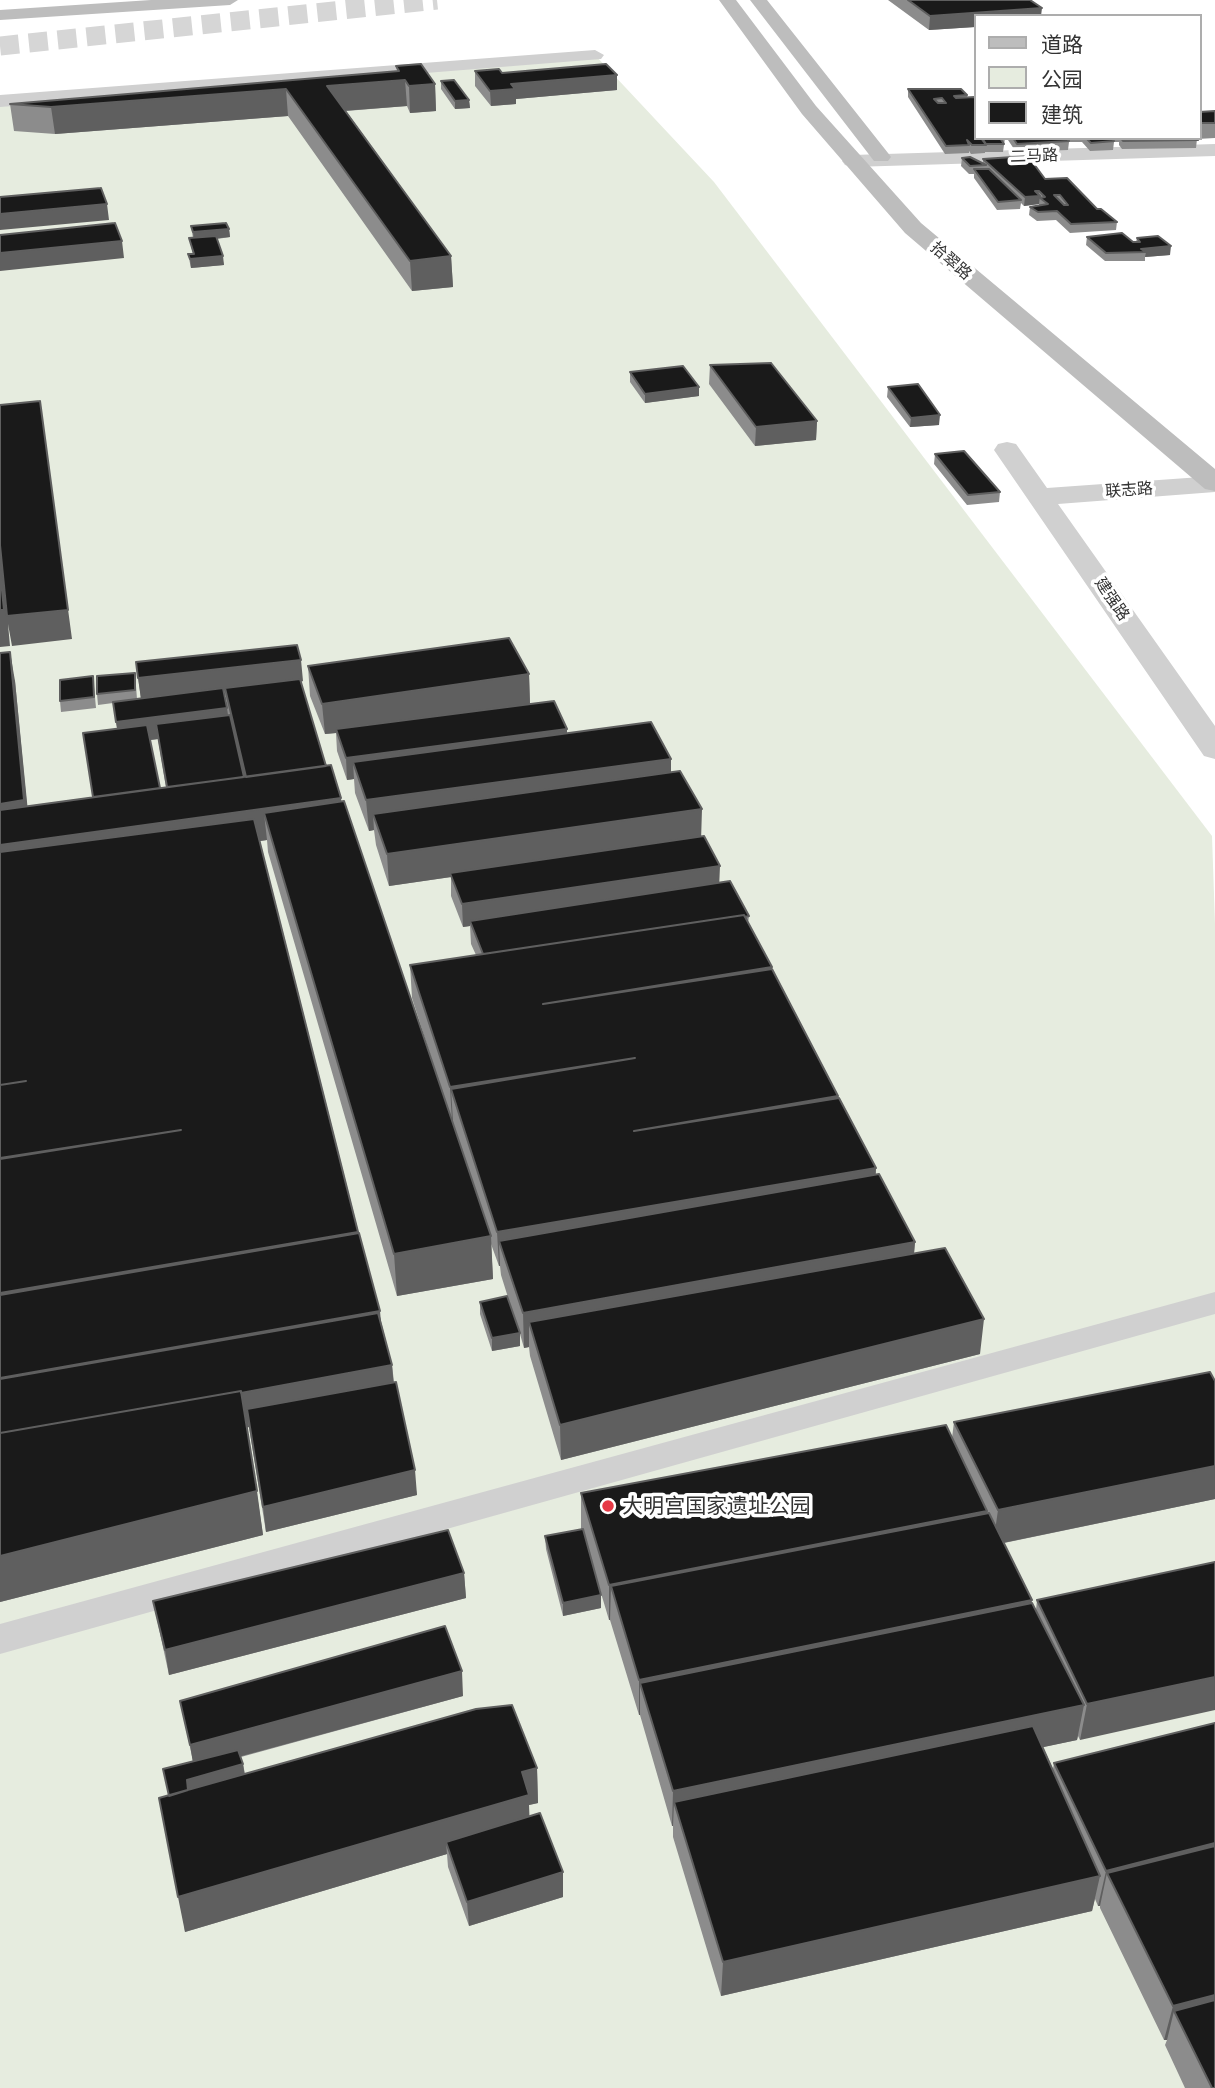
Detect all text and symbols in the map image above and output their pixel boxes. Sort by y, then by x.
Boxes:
legend [974,14,1201,140]
text: 道路 [1041,31,1083,57]
text: 公园 [1041,66,1083,92]
text: 建筑 [1041,101,1083,127]
street label: 二马路 [1010,146,1058,166]
street label: 拾翠路 [927,238,975,284]
street label: 联志路 [1104,479,1154,501]
street label: 建强路 [1091,574,1133,624]
place label: 大明宫国家遗址公园 [622,1493,811,1519]
marker: 大明宫国家遗址公园 [600,1498,616,1514]

